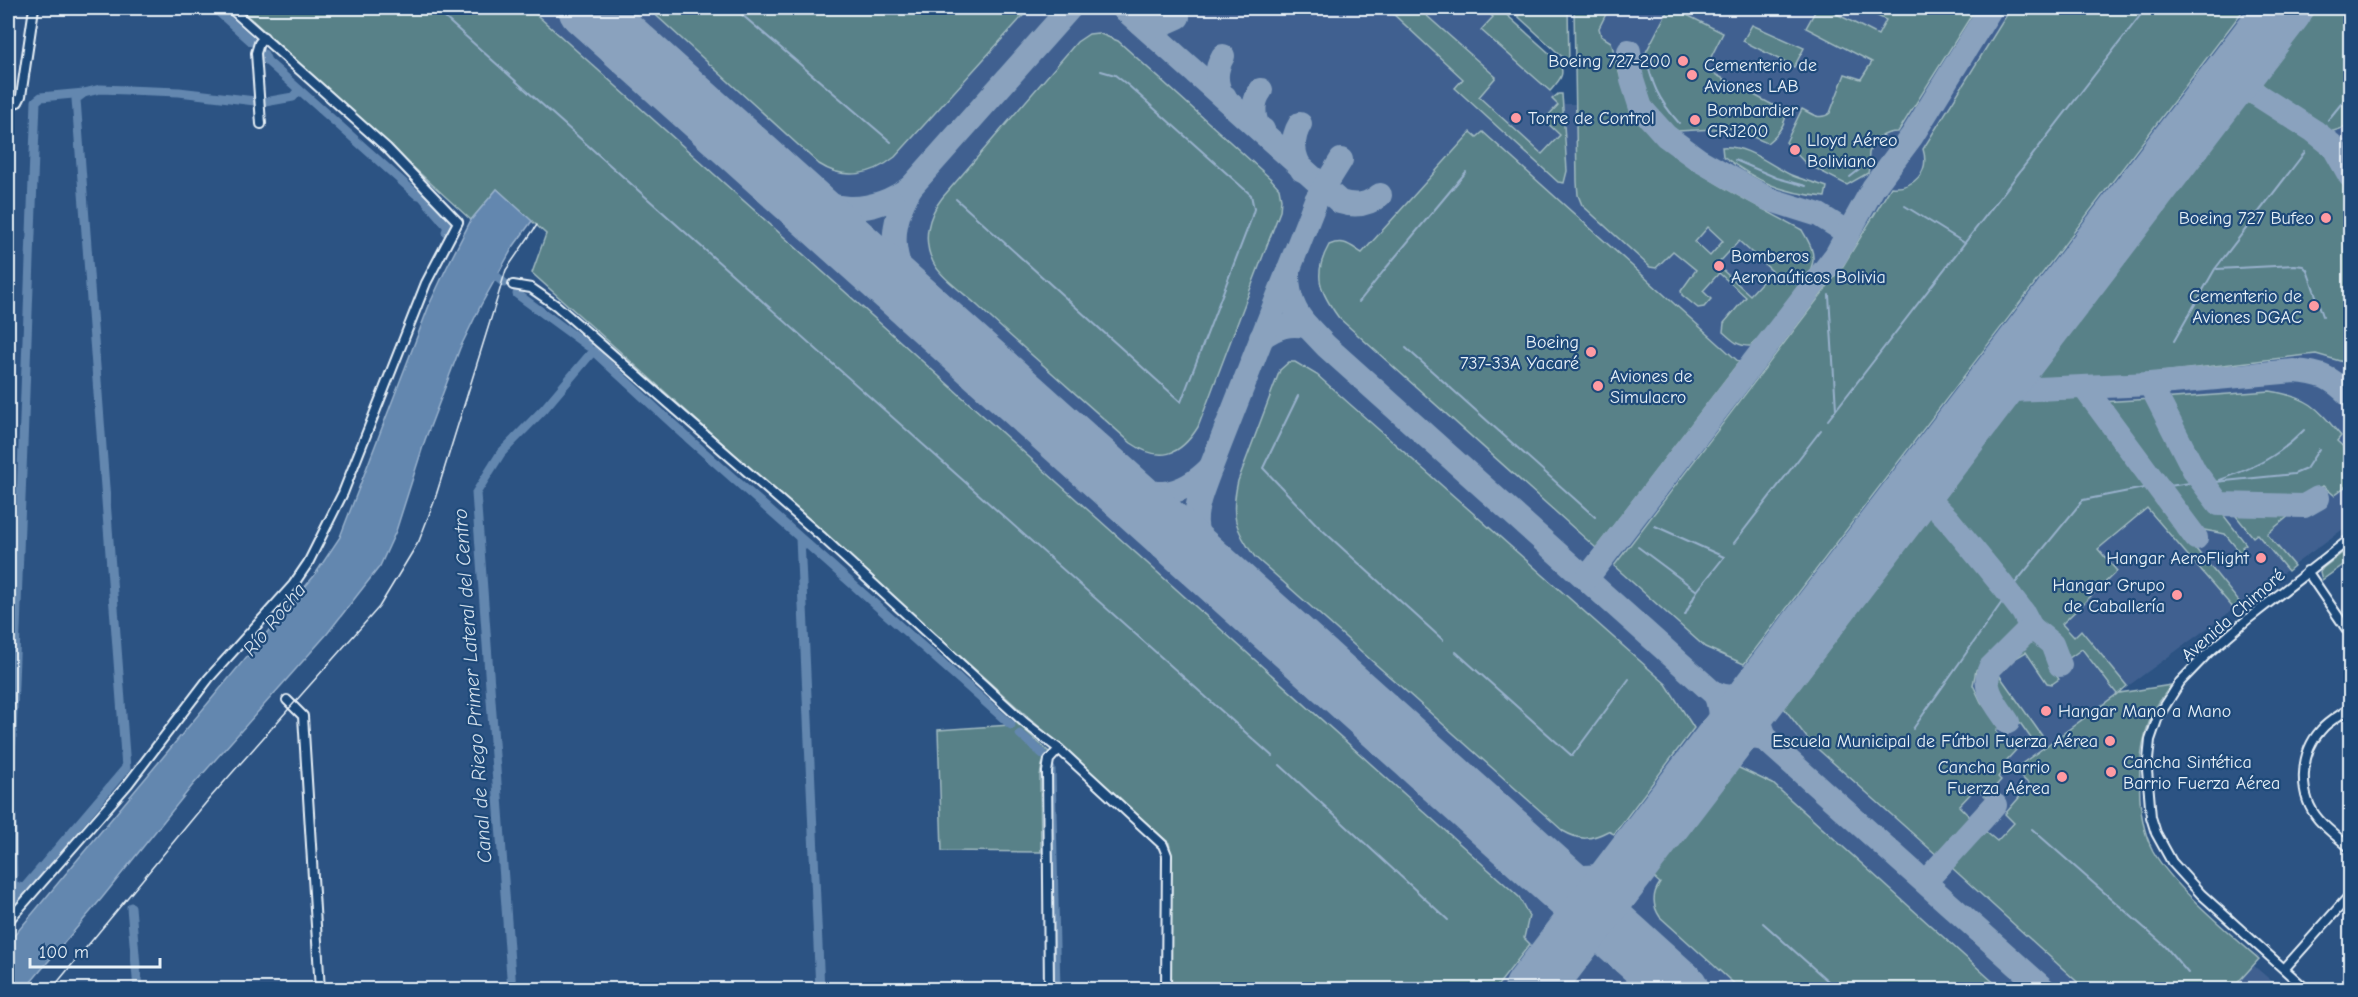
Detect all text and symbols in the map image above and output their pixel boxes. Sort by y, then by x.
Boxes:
place label: Boeing 727-200 [1548,51,1671,72]
marker: Boeing 727-200 [1676,54,1690,68]
place label: Cementerio de Aviones LAB [1704,55,1817,97]
marker: Cementerio de Aviones LAB [1685,68,1699,82]
place label: Bombardier CRJ200 [1707,100,1799,142]
place label: Torre de Control [1528,108,1655,129]
marker: Torre de Control [1509,111,1523,125]
marker: Bombardier CRJ200 [1688,113,1702,127]
place label: Lloyd Aéreo Boliviano [1807,130,1898,172]
marker: Lloyd Aéreo Boliviano [1788,143,1802,157]
place label: Boeing 727 Bufeo [2179,208,2314,229]
marker: Boeing 727 Bufeo [2319,211,2333,225]
place label: Bomberos Aeronaúticos Bolivia [1731,246,1886,288]
marker: Bomberos Aeronaúticos Bolivia [1712,259,1726,273]
place label: Cementerio de Aviones DGAC [2189,286,2302,328]
marker: Cementerio de Aviones DGAC [2307,299,2321,313]
place label: Boeing 737-33A Yacaré [1460,332,1579,374]
marker: Boeing 737-33A Yacaré [1584,345,1598,359]
place label: Aviones de Simulacro [1610,366,1693,408]
marker: Aviones de Simulacro [1591,379,1605,393]
water label: Canal de Riego Primer Lateral del Centro [449,508,496,864]
place label: Hangar AeroFlight [2106,548,2250,569]
marker: Hangar AeroFlight [2254,551,2268,565]
street label: Avenida Chimoré [2177,565,2289,666]
place label: Hangar Grupo de Caballería [2052,575,2165,617]
water label: Río Rocha [238,578,311,660]
marker: Hangar Grupo de Caballería [2170,588,2184,602]
place label: Hangar Mano a Mano [2058,701,2231,722]
marker: Hangar Mano a Mano [2039,704,2053,718]
place label: Escuela Municipal de Fútbol Fuerza Aérea [1772,731,2098,752]
marker: Escuela Municipal de Fútbol Fuerza Aérea [2103,734,2117,748]
place label: Cancha Sintética Barrio Fuerza Aérea [2123,752,2280,794]
place label: Cancha Barrio Fuerza Aérea [1938,757,2050,799]
marker: Cancha Sintética Barrio Fuerza Aérea [2104,765,2118,779]
marker: Cancha Barrio Fuerza Aérea [2055,770,2069,784]
scale bar [30,931,160,969]
text: 100 m [39,942,89,963]

